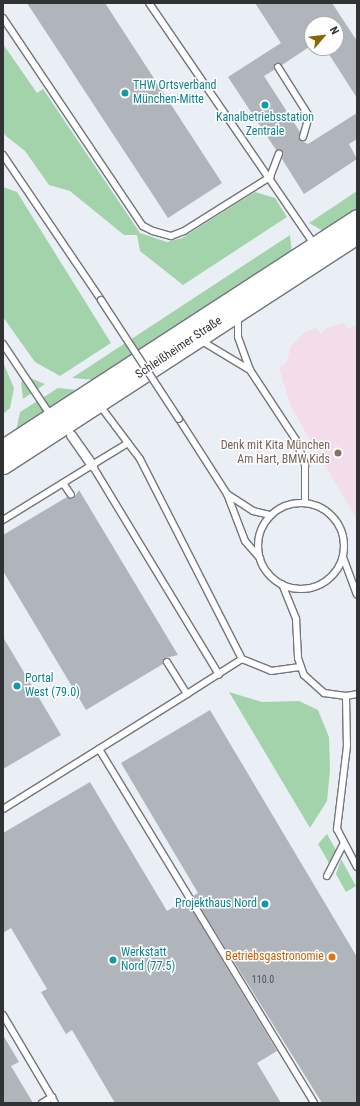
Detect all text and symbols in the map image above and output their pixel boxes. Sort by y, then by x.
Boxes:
north arrow [304,16,344,56]
text: N [327,25,341,37]
place label: THW Ortsverband München-Mitte [133,79,217,107]
marker: THW Ortsverband München-Mitte [120,88,130,98]
marker: Kanalbetriebsstation Zentrale [260,100,270,110]
place label: Kanalbetriebsstation Zentrale [216,111,314,139]
street label: Schleißheimer Straße [133,314,225,382]
place label: Denk mit Kita München Am Hart, BMW Kids [221,439,330,467]
marker: Denk mit Kita München Am Hart, BMW Kids [333,448,343,458]
place label: Portal West (79.0) [25,672,80,700]
marker: Portal West (79.0) [12,681,22,691]
place label: Projekthaus Nord [175,897,257,911]
marker: Projekthaus Nord [260,899,270,909]
place label: Werkstatt Nord (77.5) [121,946,175,974]
place label: Betriebsgastronomie [225,950,324,964]
marker: Betriebsgastronomie [327,952,337,962]
marker: Werkstatt Nord (77.5) [108,955,118,965]
house number: 110.0 [252,974,274,986]

